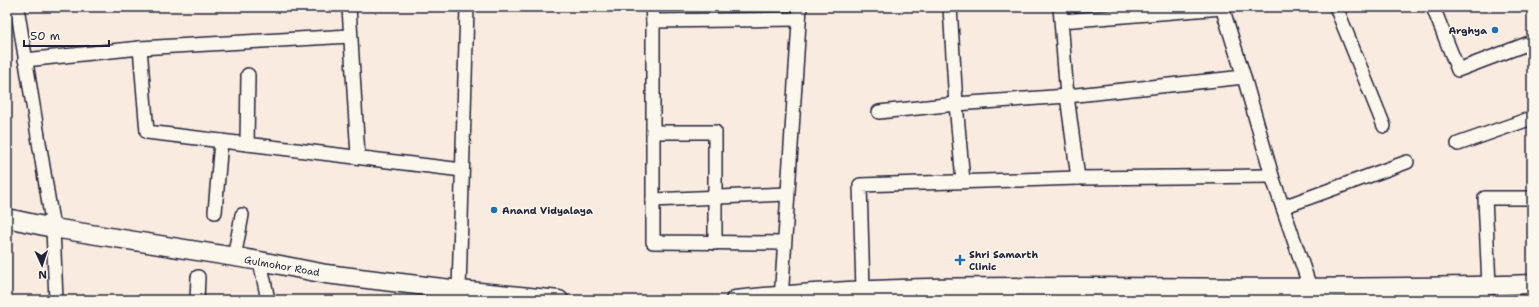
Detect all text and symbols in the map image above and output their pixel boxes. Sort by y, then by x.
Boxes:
scale bar [24,22,109,48]
place label: Arghya [1448,24,1487,37]
marker: Arghya [1490,25,1500,35]
text: 50 m [30,28,60,44]
place label: Anand Vidyalaya [502,204,593,217]
marker: Anand Vidyalaya [489,205,499,215]
north arrow [22,245,62,285]
place label: Shri Samarth Clinic [969,248,1038,273]
street label: Gulmohor Road [243,253,321,279]
marker: Shri Samarth Clinic [954,254,966,266]
text: N [37,267,47,282]

